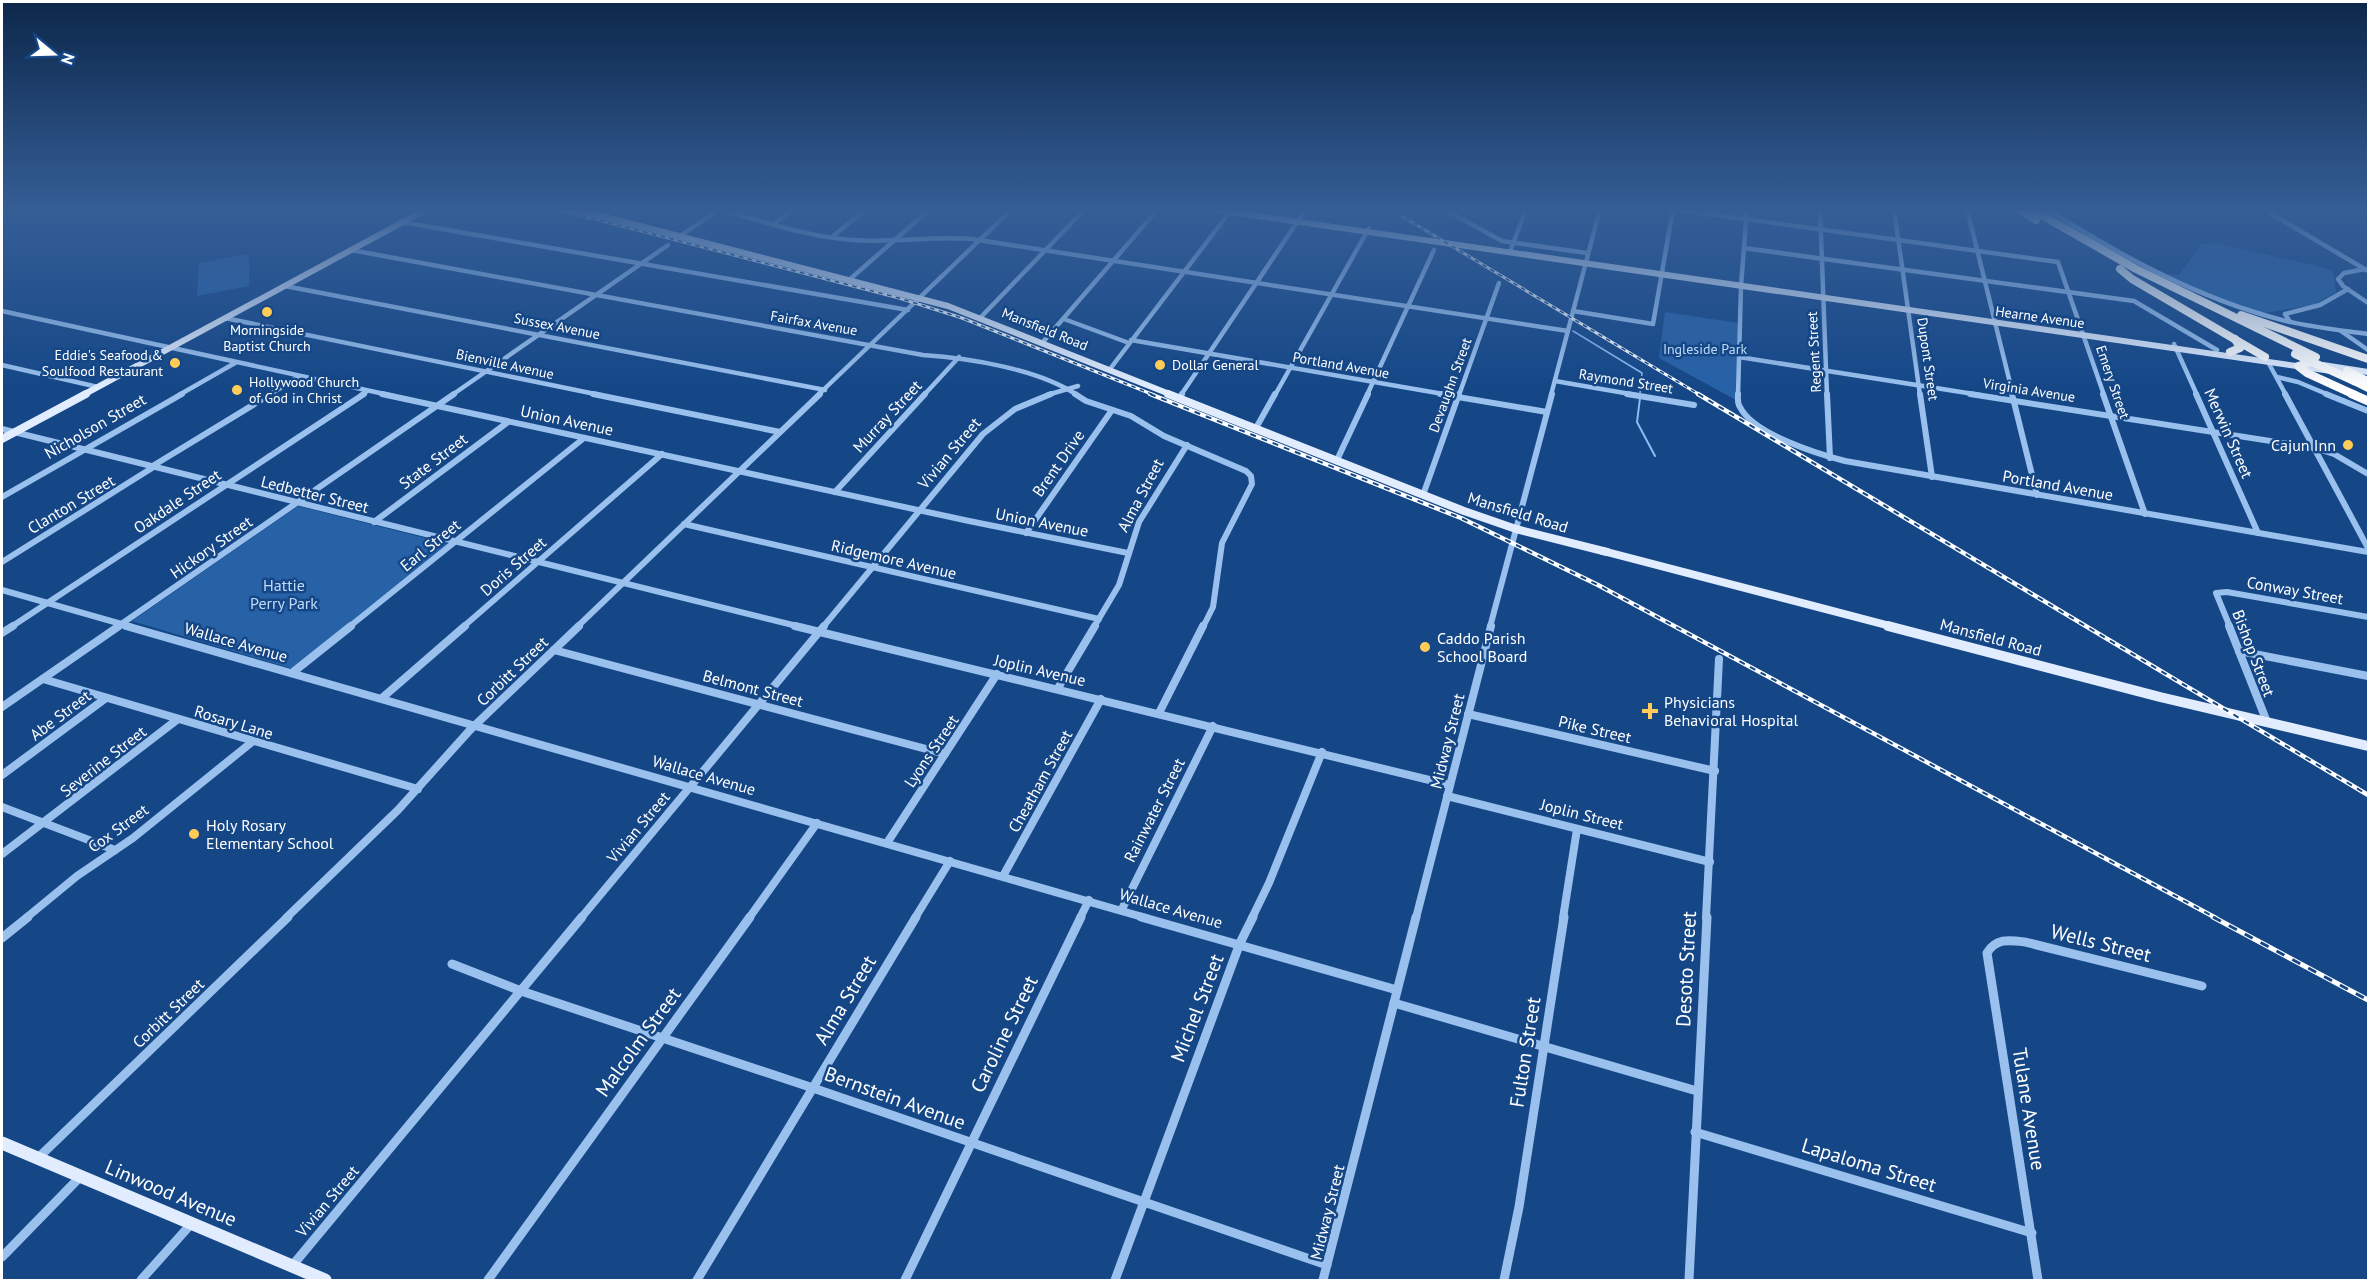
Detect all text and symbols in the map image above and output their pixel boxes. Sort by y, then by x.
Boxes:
north arrow [24,24,84,84]
text: N [57,51,79,67]
street label: Hearne Avenue [1994,302,2086,332]
street label: Mansfield Road [999,304,1091,354]
marker: Morningside Baptist Church [260,305,274,319]
street label: Fairfax Avenue [769,307,859,339]
street label: Sussex Avenue [512,309,602,343]
street label: Regent Street [1803,311,1825,393]
street label: Dupont Street [1913,316,1943,402]
place label: Morningside Baptist Church [223,321,311,355]
street label: Devaughn Street [1425,335,1476,435]
park label: Ingleside Park [1663,340,1747,358]
street label: Emery Street [2092,343,2134,421]
street label: Bienville Avenue [454,345,556,383]
place label: Eddie's Seafood & Soulfood Restaurant [42,346,163,380]
street label: Portland Avenue [1291,348,1391,382]
marker: Eddie's Seafood & Soulfood Restaurant [168,356,182,370]
place label: Dollar General [1172,356,1259,374]
marker: Dollar General [1153,358,1167,372]
street label: Raymond Street [1578,365,1675,397]
place label: Hollywood Church of God in Christ [249,373,359,407]
street label: Virginia Avenue [1981,374,2076,406]
street label: Murray Street [848,375,926,457]
marker: Hollywood Church of God in Christ [230,383,244,397]
street label: Merwin Street [2200,385,2258,482]
street label: Nicholson Street [41,389,150,463]
street label: Union Avenue [519,400,615,440]
street label: Vivian Street [913,413,985,494]
street label: Brent Drive [1028,426,1088,500]
street label: State Street [395,428,472,493]
place label: Cajun Inn [2271,435,2336,455]
marker: Cajun Inn [2341,438,2355,452]
street label: Alma Street [1112,454,1168,535]
street label: Oakdale Street [130,464,225,538]
street label: Portland Avenue [2001,465,2115,505]
street label: Clanton Street [24,470,119,538]
street label: Ledbetter Street [259,471,371,517]
street label: Mansfield Road [1465,487,1571,537]
street label: Union Avenue [994,503,1090,541]
street label: Hickory Street [166,511,256,583]
street label: Earl Street [396,514,465,575]
street label: Doris Street [476,532,550,600]
street label: Ridgemore Avenue [829,535,959,583]
street label: Conway Street [2245,572,2345,608]
park label: Hattie Perry Park [250,575,318,613]
street label: Bishop Street [2228,607,2280,700]
street label: Mansfield Road [1938,614,2044,660]
street label: Wallace Avenue [182,618,290,666]
place label: Caddo Parish School Board [1437,628,1527,666]
street label: Corbitt Street [472,632,552,710]
marker: Caddo Parish School Board [1418,640,1432,654]
street label: Joplin Avenue [991,650,1088,690]
street label: Belmont Street [701,665,806,711]
street label: Abe Street [26,685,95,744]
street label: Midway Street [1426,691,1469,791]
place label: Physicians Behavioral Hospital [1664,692,1798,730]
street label: Rosary Lane [192,701,276,743]
marker: Physicians Behavioral Hospital [1641,702,1659,720]
street label: Lyons Street [899,710,963,791]
street label: Pike Street [1557,711,1634,747]
street label: Severine Street [56,721,150,801]
street label: Cheatham Street [1004,726,1077,836]
street label: Wallace Avenue [650,751,758,799]
street label: Rainwater Street [1119,754,1189,865]
street label: Vivian Street [602,787,674,868]
street label: Joplin Street [1537,794,1626,834]
street label: Cox Street [84,799,153,857]
place label: Holy Rosary Elementary School [206,815,334,853]
marker: Holy Rosary Elementary School [187,827,201,841]
street label: Wallace Avenue [1117,884,1225,932]
street label: Desoto Street [1670,910,1702,1028]
street label: Wells Street [2048,918,2154,968]
street label: Alma Street [808,950,882,1050]
street label: Michel Street [1165,950,1230,1066]
street label: Caroline Street [964,971,1044,1097]
street label: Corbitt Street [128,974,208,1052]
street label: Malcolm Street [589,982,687,1102]
street label: Fulton Street [1503,995,1547,1109]
street label: Tulane Avenue [2006,1046,2052,1172]
street label: Bernstein Avenue [821,1060,969,1136]
street label: Lapaloma Street [1798,1132,1940,1198]
street label: Linwood Avenue [101,1154,241,1232]
street label: Vivian Street [291,1161,363,1242]
street label: Midway Street [1306,1162,1349,1262]

